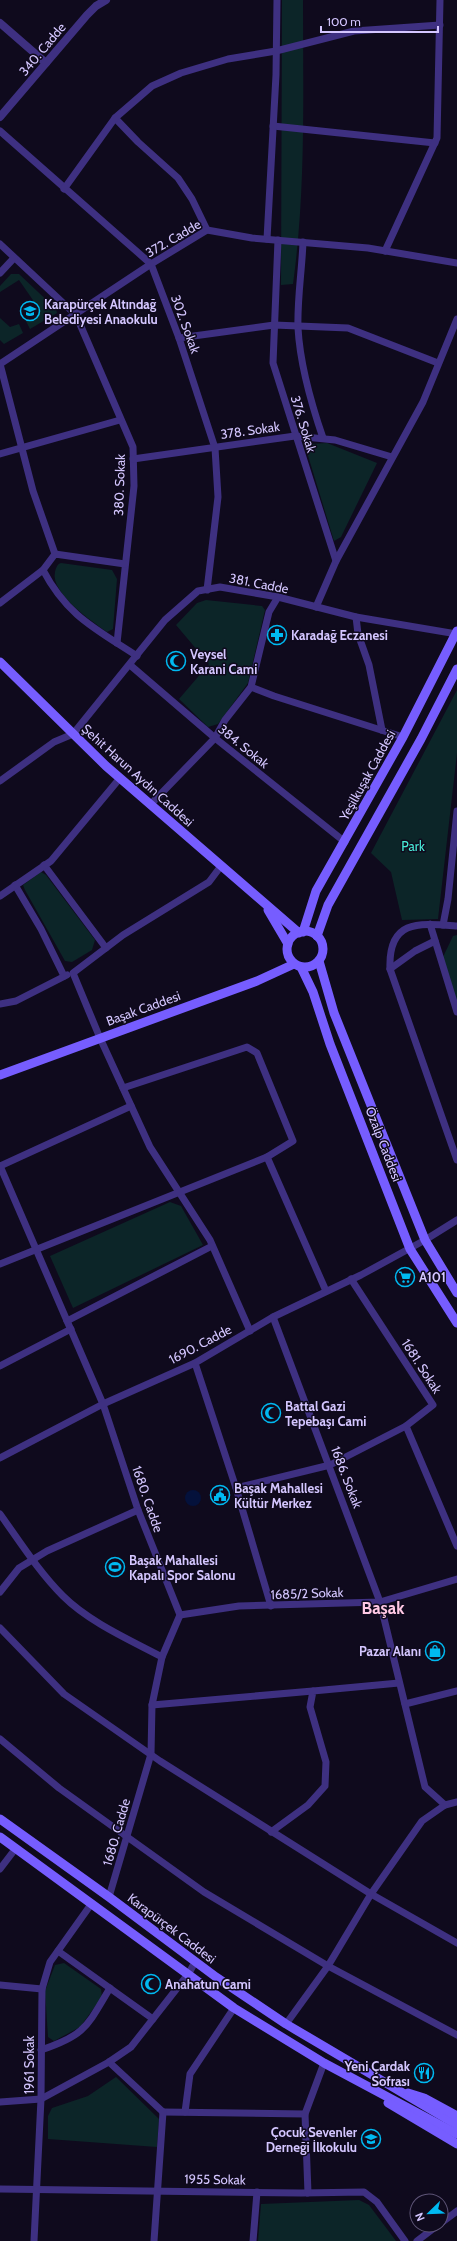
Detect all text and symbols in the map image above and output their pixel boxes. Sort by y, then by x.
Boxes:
scale bar [321,8,438,34]
text: 100 m [327,14,361,29]
street label: 340. Cadde [15,19,69,79]
street label: 372. Cadde [142,216,204,260]
street label: 302. Sokak [168,293,204,356]
place label: Karapürçek Altındağ Belediyesi Anaokulu [44,296,158,327]
school or university icon: Karapürçek Altındağ Belediyesi Anaokulu [19,300,41,322]
street label: 376. Sokak [288,394,320,455]
street label: 378. Sokak [219,418,281,442]
street label: 380. Sokak [110,454,128,516]
street label: 381. Cadde [228,569,290,597]
pharmacy icon: Karadağ Eczanesi [266,624,288,646]
place label: Karadağ Eczanesi [291,627,388,643]
place label: Veysel Karani Cami [190,646,257,677]
mosque icon: Veysel Karani Cami [165,650,187,672]
street label: Şehit Harun Aydın Caddesi [79,720,197,830]
street label: 384. Sokak [215,721,273,771]
street label: Yeşilkuşak Caddesi [335,727,398,824]
park label: Park [401,838,425,854]
street label: Başak Caddesi [104,987,182,1029]
street label: Özalp Caddesi [362,1104,406,1184]
supermarket icon: A101 [394,1266,416,1288]
place label: A101 [419,1269,446,1285]
street label: 1690. Cadde [166,1321,234,1367]
street label: 1681. Sokak [398,1336,446,1396]
place label: Battal Gazi Tepebaşı Cami [285,1398,366,1429]
mosque icon: Battal Gazi Tepebaşı Cami [260,1402,282,1424]
street label: 1686. Sokak [328,1444,366,1510]
street label: 1680. Cadde [129,1464,167,1535]
place label: Başak Mahallesi Kültür Merkez [234,1480,323,1511]
public building icon: Başak Mahallesi Kültür Merkez [209,1484,231,1506]
place label: Başak Mahallesi Kapalı Spor Salonu [129,1552,236,1583]
sports icon: Başak Mahallesi Kapalı Spor Salonu [104,1556,126,1578]
street label: 1685/2 Sokak [270,1584,344,1602]
district label: Başak [361,1598,405,1618]
shop icon: Pazar Alanı [424,1640,446,1662]
place label: Pazar Alanı [359,1643,421,1659]
street label: 1680. Cadde [99,1796,133,1868]
street label: Karapürçek Caddesi [125,1890,219,1966]
mosque icon: Anahatun Cami [140,1973,162,1995]
place label: Anahatun Cami [165,1976,251,1992]
street label: 1961 Sokak [21,2036,37,2094]
place label: Yeni Çardak Sofrası [344,2058,411,2089]
restaurant icon: Yeni Çardak Sofrası [413,2062,435,2084]
place label: Çocuk Sevenler Derneği İlkokulu [266,2124,358,2155]
school or university icon: Çocuk Sevenler Derneği İlkokulu [360,2128,382,2150]
street label: 1955 Sokak [184,2170,246,2188]
north arrow [409,2193,449,2233]
text: N [412,2211,428,2223]

